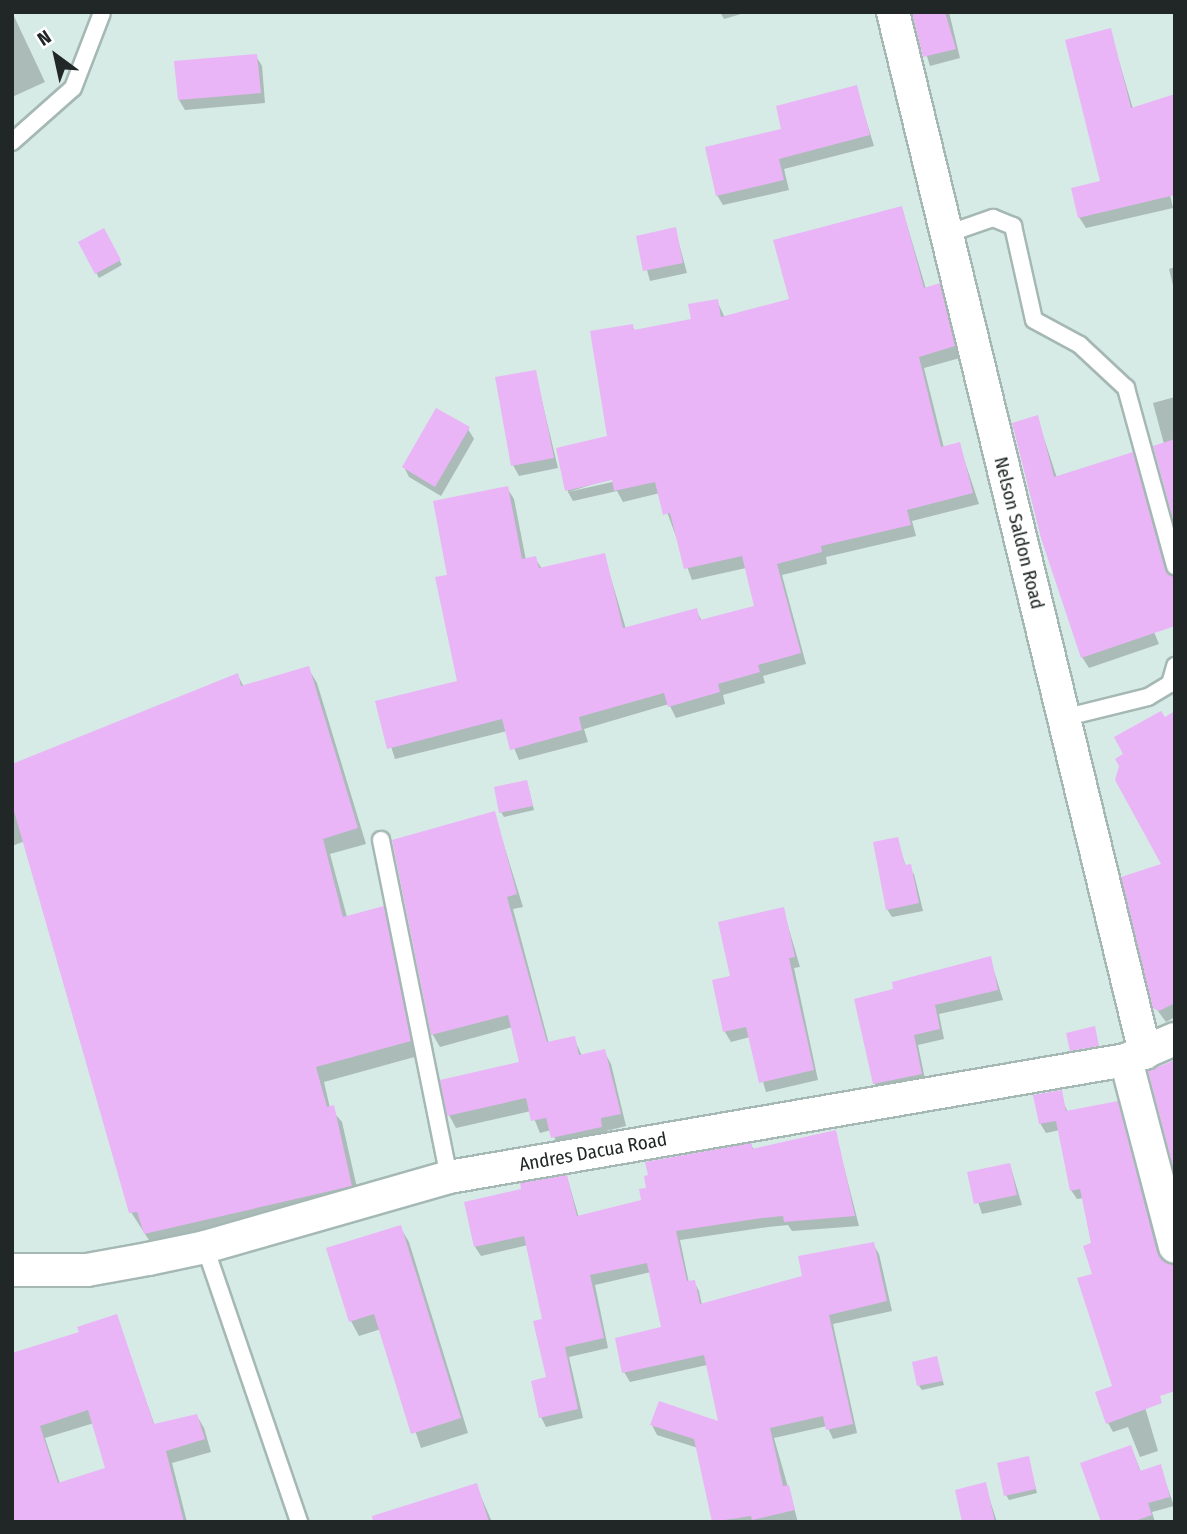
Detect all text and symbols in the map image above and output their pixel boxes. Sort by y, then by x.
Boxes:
north arrow [21,21,91,91]
text: N [33,25,55,51]
street label: Nelson Saldon Road [989,455,1049,611]
street label: Andres Dacua Road [517,1128,669,1176]

